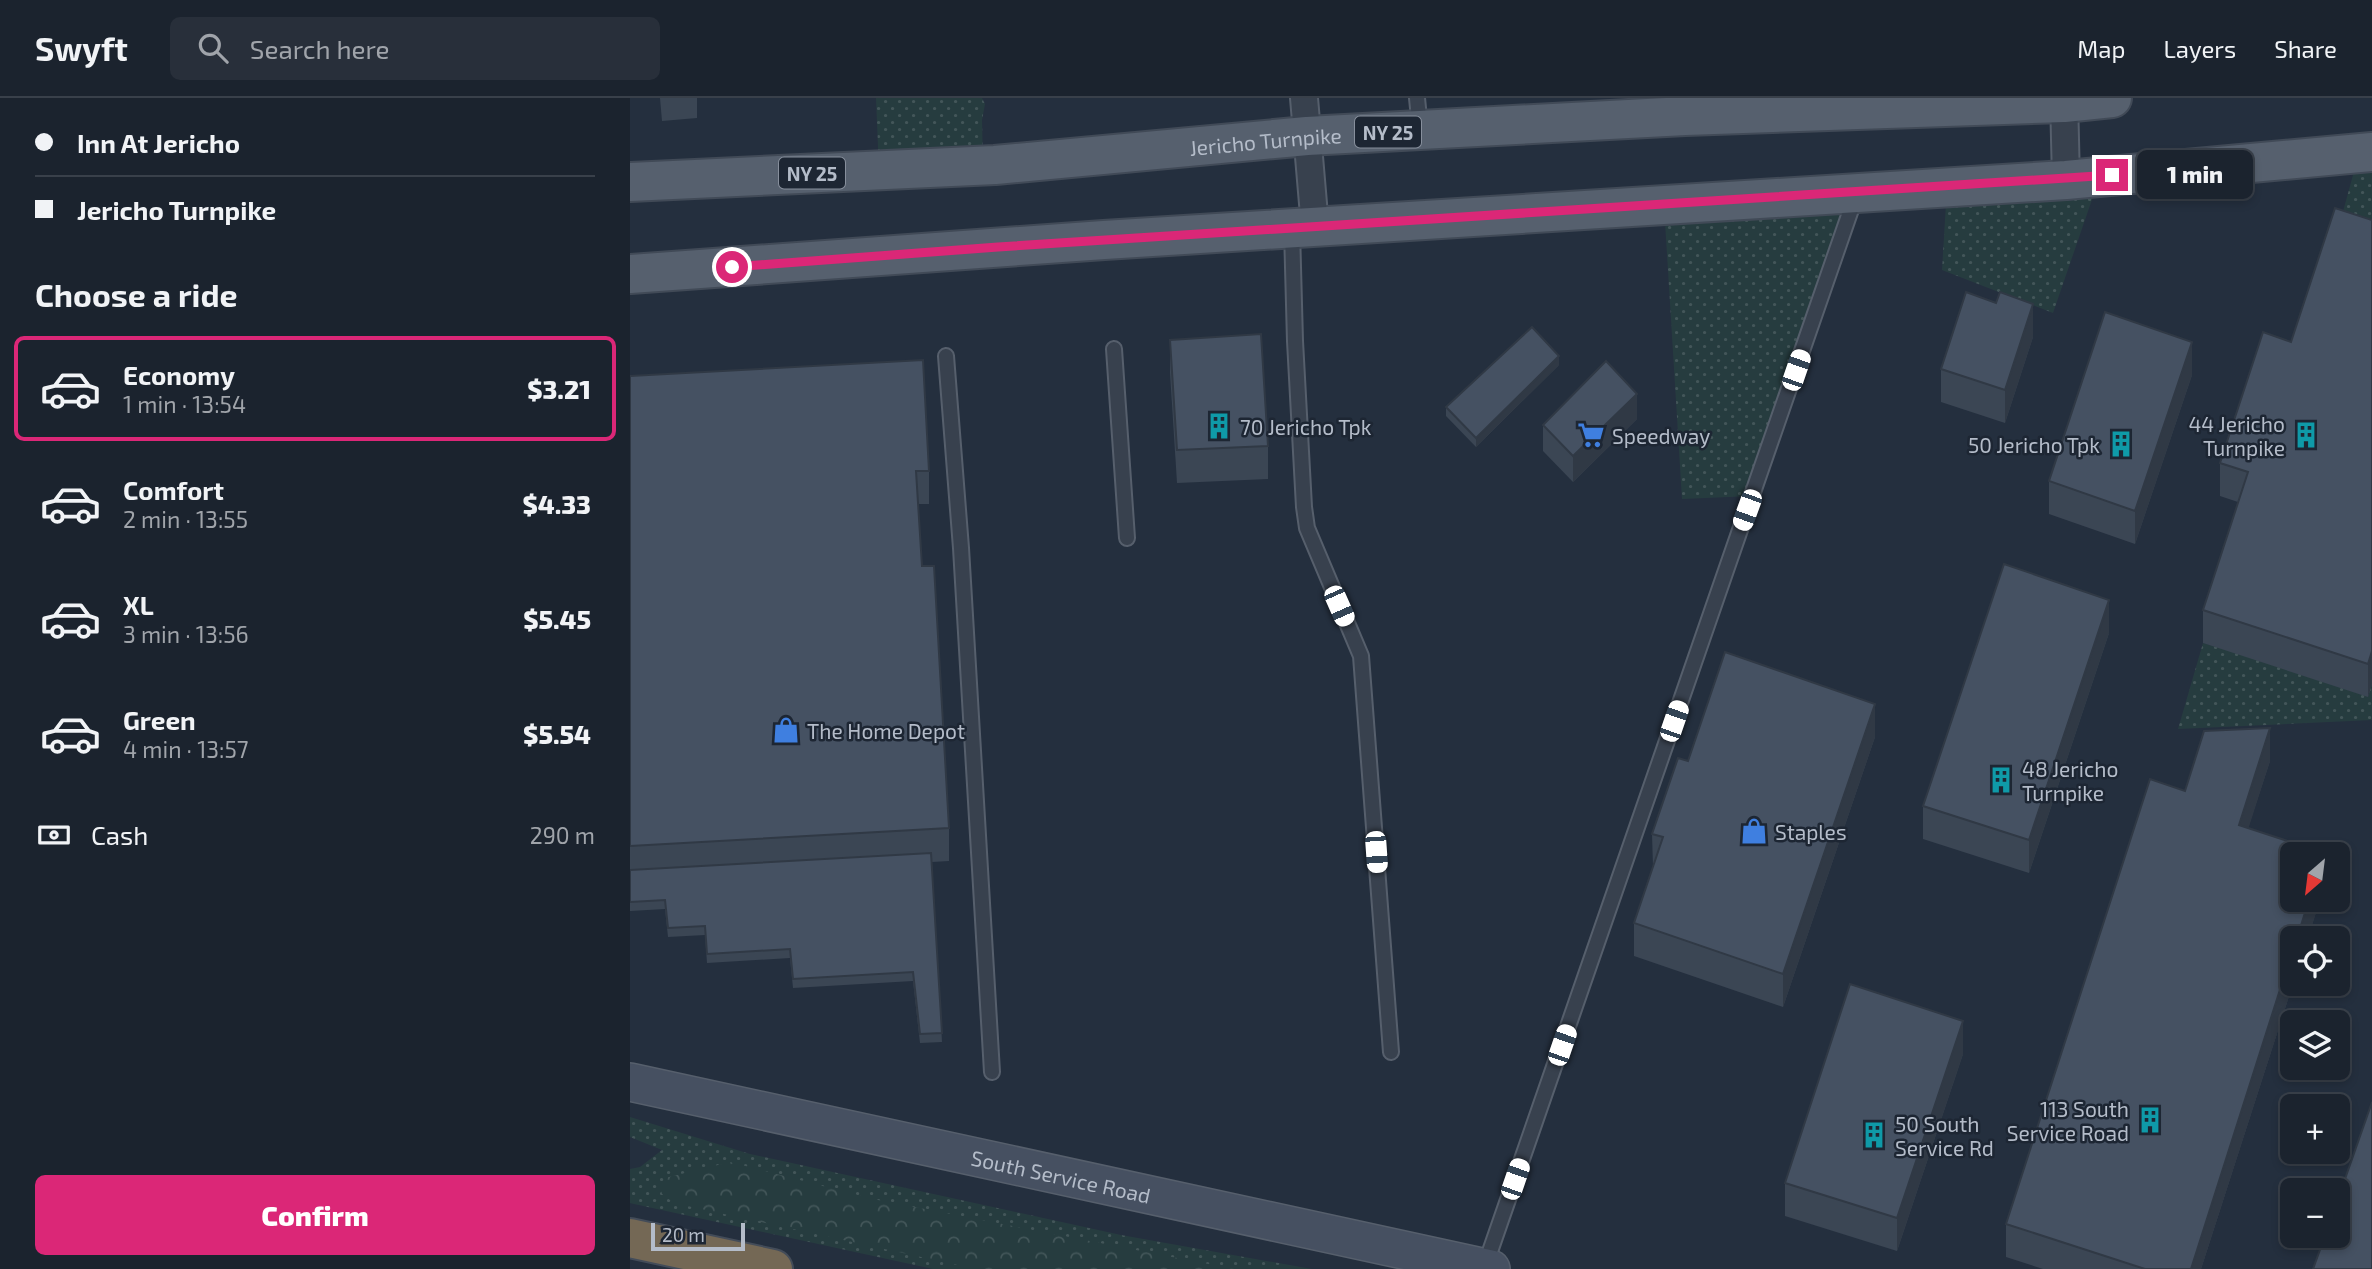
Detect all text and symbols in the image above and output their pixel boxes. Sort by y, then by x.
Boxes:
search box [170,17,660,80]
text: Swyft [35,28,128,68]
icon: search [194,29,232,67]
text: Search here [250,33,390,64]
text: Map [2077,34,2125,63]
text: Layers [2163,34,2236,63]
text: Share [2274,34,2337,63]
road number: NY 25 [1355,116,1421,148]
street label: Jericho Turnpike [1188,122,1342,159]
text: Inn At Jericho [77,127,240,158]
callout: 1 min [2136,150,2252,200]
road number: NY 25 [779,158,845,188]
route end [2096,159,2128,191]
text: 1 min [2167,160,2223,188]
text: Jericho Turnpike [77,194,276,225]
route start [716,251,748,283]
text: Choose a ride [35,275,238,313]
car [1780,347,1813,393]
icon: car [39,357,102,420]
text: Economy [123,359,235,390]
text: $3.21 [527,373,591,404]
text: 1 min · 13:54 [123,390,246,418]
building icon: 70 Jericho Tpk [1204,411,1234,441]
place label: 44 Jericho Turnpike [2188,411,2285,460]
place label: 70 Jericho Tpk [1240,414,1372,439]
supermarket icon: Speedway [1576,420,1606,450]
building icon: 44 Jericho Turnpike [2291,420,2321,450]
place label: Speedway [1612,423,1710,448]
building icon: 50 Jericho Tpk [2106,429,2136,459]
place label: 50 Jericho Tpk [1968,432,2100,457]
icon: car [39,472,102,535]
text: Comfort [123,474,224,505]
car [1730,487,1765,533]
text: $4.33 [522,488,591,519]
text: 2 min · 13:55 [123,505,248,533]
car [1321,583,1358,629]
icon: car [39,587,102,650]
text: XL [123,589,154,620]
text: $5.45 [523,603,591,634]
text: 3 min · 13:56 [123,620,249,648]
car [1658,698,1691,744]
icon: car [39,702,102,765]
text: Green [123,704,196,735]
shop icon: The Home Depot [771,715,801,745]
text: $5.54 [523,718,591,749]
place label: The Home Depot [807,718,965,743]
text: 4 min · 13:57 [123,735,249,763]
place label: 48 Jericho Turnpike [2022,756,2118,805]
building icon: 48 Jericho Turnpike [1986,765,2016,795]
icon: cash [35,816,73,854]
shop icon: Staples [1739,816,1769,846]
text: Cash [91,819,148,850]
place label: Staples [1775,819,1847,844]
text: 290 m [530,821,595,849]
car [1365,830,1388,874]
north arrow [2280,842,2350,912]
map controls [2280,842,2350,1248]
button: locate [2280,926,2350,996]
button: layers [2280,1010,2350,1080]
car [1546,1022,1579,1068]
button: + [2280,1094,2350,1164]
place label: 113 South Service Road [2007,1096,2129,1145]
building icon: 113 South Service Road [2135,1105,2165,1135]
place label: 50 South Service Rd [1895,1111,1994,1160]
building icon: 50 South Service Rd [1859,1120,1889,1150]
street label: South Service Road [969,1144,1153,1207]
car [1499,1156,1532,1202]
button: Confirm [35,1175,595,1255]
button: − [2280,1178,2350,1248]
scale bar [651,1220,746,1252]
text: 20 m [662,1223,705,1246]

